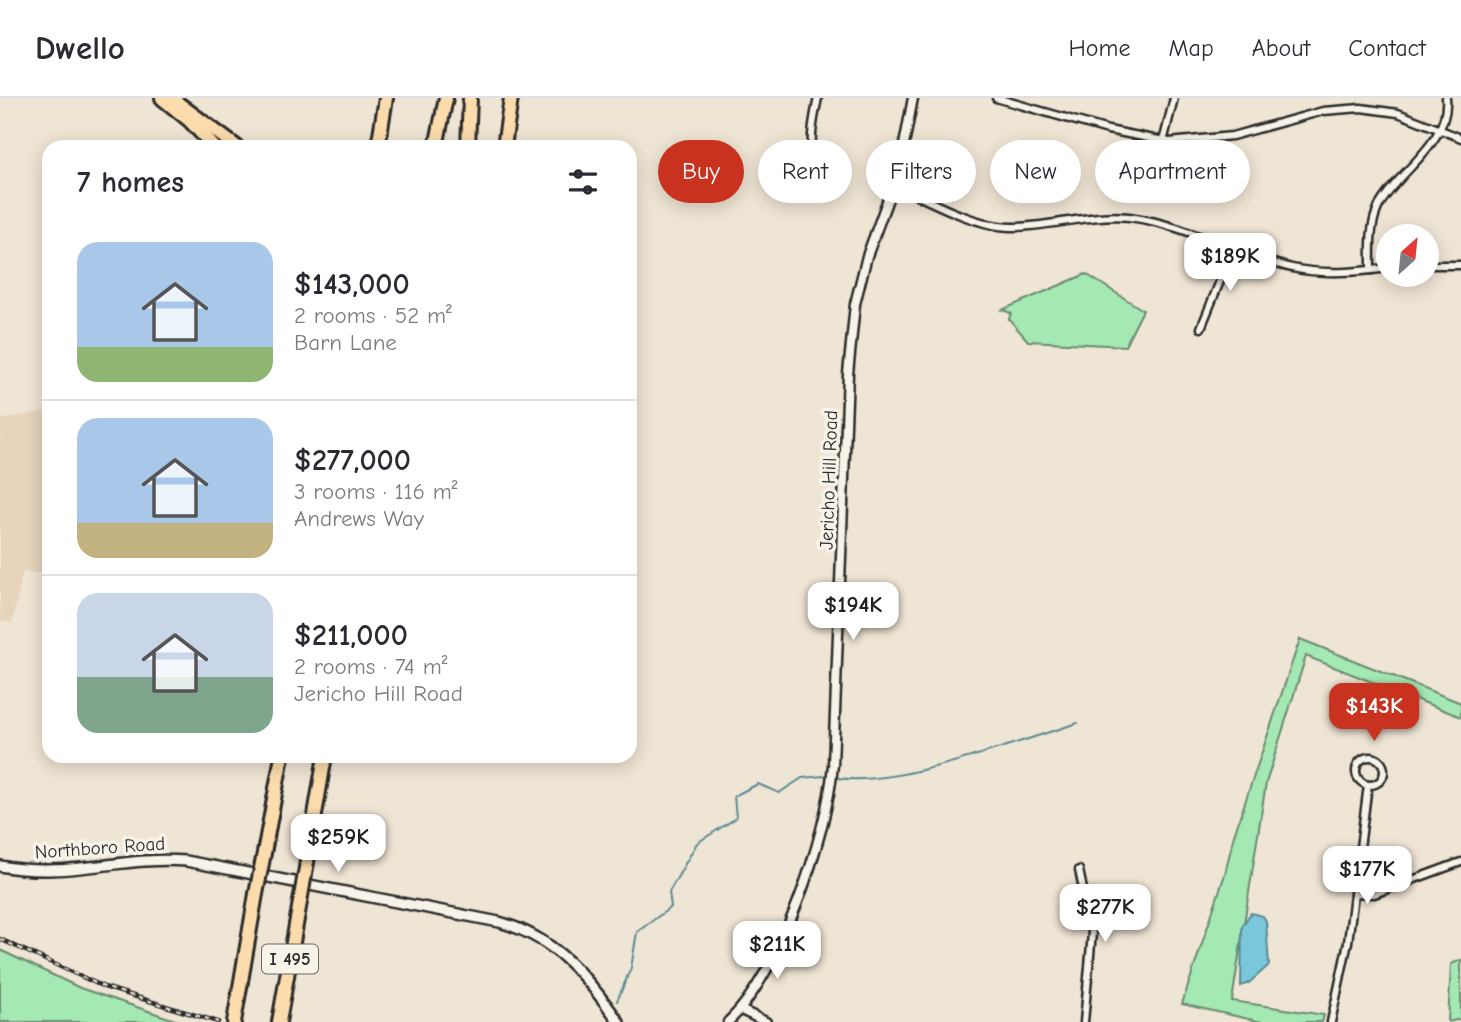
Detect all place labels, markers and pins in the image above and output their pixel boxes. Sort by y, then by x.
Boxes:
pin: $189K [1181,234,1279,293]
pin: $194K [804,582,902,642]
pin: $143K [1325,684,1423,743]
pin: $259K [289,814,387,874]
pin: $177K [1318,846,1416,906]
pin: $277K [1056,884,1154,944]
pin: $211K [728,922,826,981]

